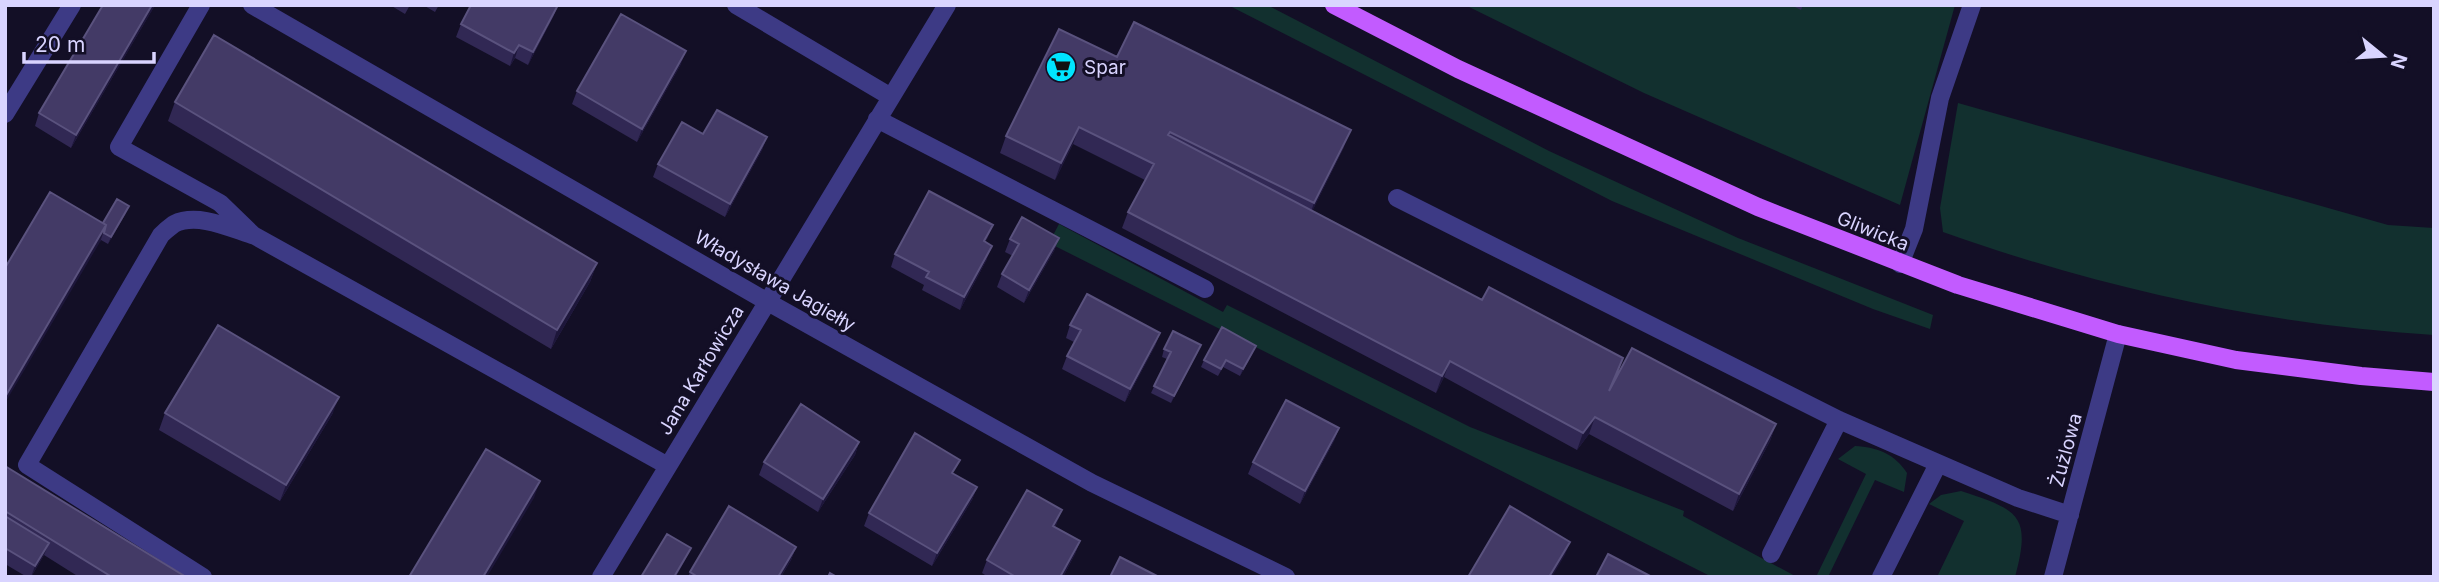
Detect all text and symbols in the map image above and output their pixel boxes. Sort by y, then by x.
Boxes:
scale bar [24,21,154,65]
north arrow [2348,21,2418,91]
text: 20 m [35,32,85,57]
supermarket icon: Spar [1044,50,1078,84]
text: N [2386,51,2412,72]
place label: Spar [1084,56,1126,79]
street label: Gliwicka [1834,206,1912,256]
street label: Władysława Jagiełły [690,226,860,337]
street label: Jana Karłowicza [653,301,749,439]
street label: Żużlowa [2045,411,2087,489]

